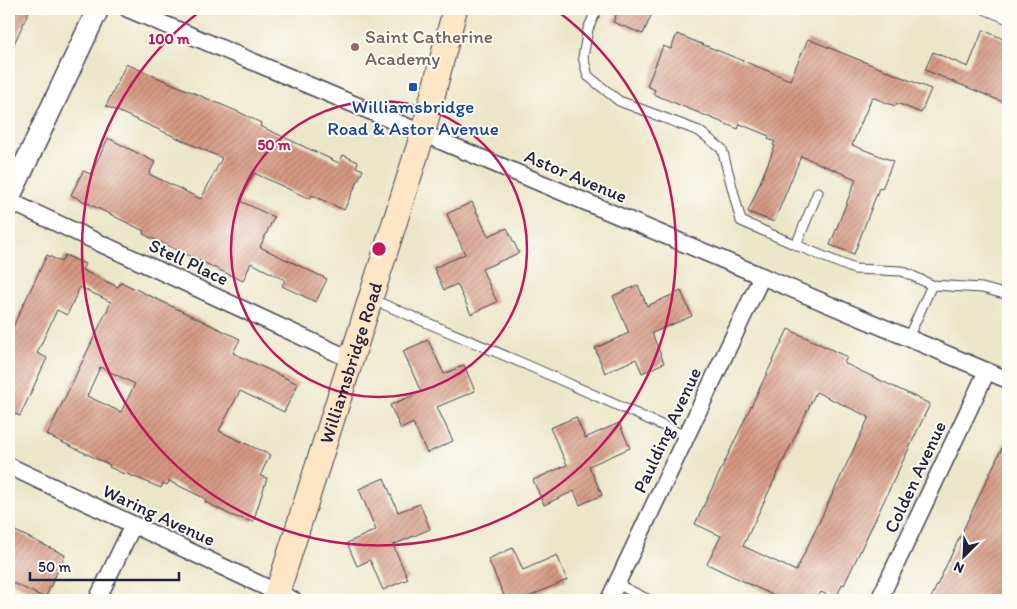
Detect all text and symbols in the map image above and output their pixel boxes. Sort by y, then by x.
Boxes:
place label: Saint Catherine Academy [365,25,493,70]
text: 100 m [148,30,190,48]
marker: Saint Catherine Academy [349,41,361,53]
marker: Williamsbridge Road & Astor Avenue [407,81,419,93]
place label: Williamsbridge Road & Astor Avenue [327,95,499,140]
text: 50 m [257,136,291,154]
street label: Astor Avenue [521,144,631,208]
street label: Stell Place [145,234,233,290]
centre of rings [370,240,388,258]
street label: Williamsbridge Road [314,278,387,446]
street label: Paulding Avenue [628,364,706,496]
street label: Colden Avenue [879,417,951,537]
street label: Waring Avenue [99,479,219,551]
north arrow [940,532,990,582]
scale bar [30,549,179,581]
text: 50 m [38,558,71,576]
text: N [951,558,967,577]

